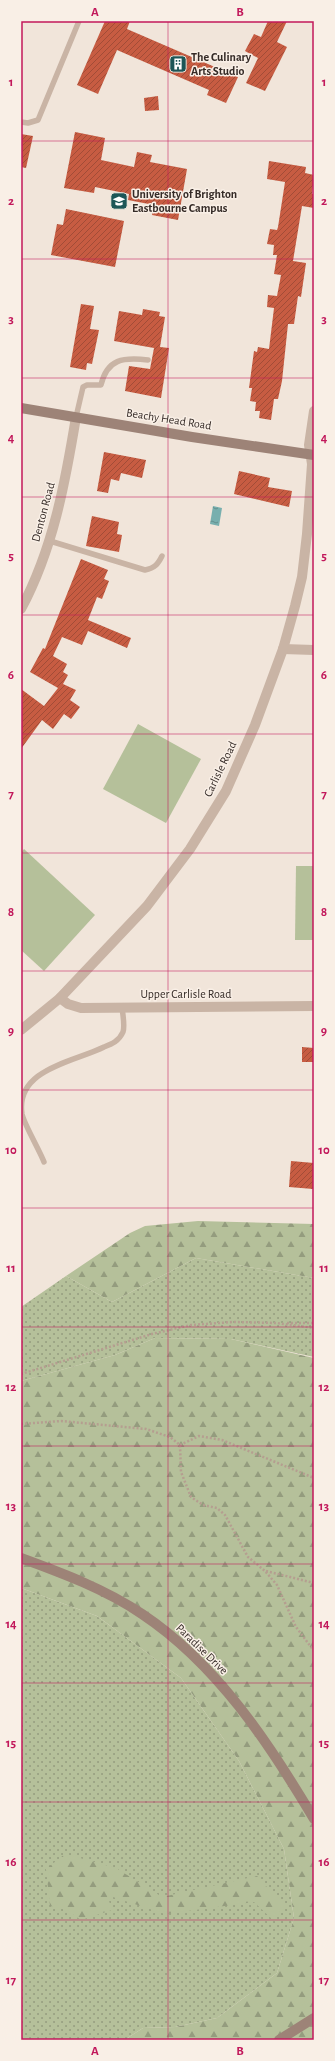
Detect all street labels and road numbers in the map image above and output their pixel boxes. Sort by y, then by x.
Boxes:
street label: Beachy Head Road [125,406,213,433]
street label: Denton Road [29,481,57,543]
street label: Carlisle Road [201,739,239,799]
street label: Upper Carlisle Road [140,988,232,1000]
street label: Paradise Drive [174,1622,230,1676]

